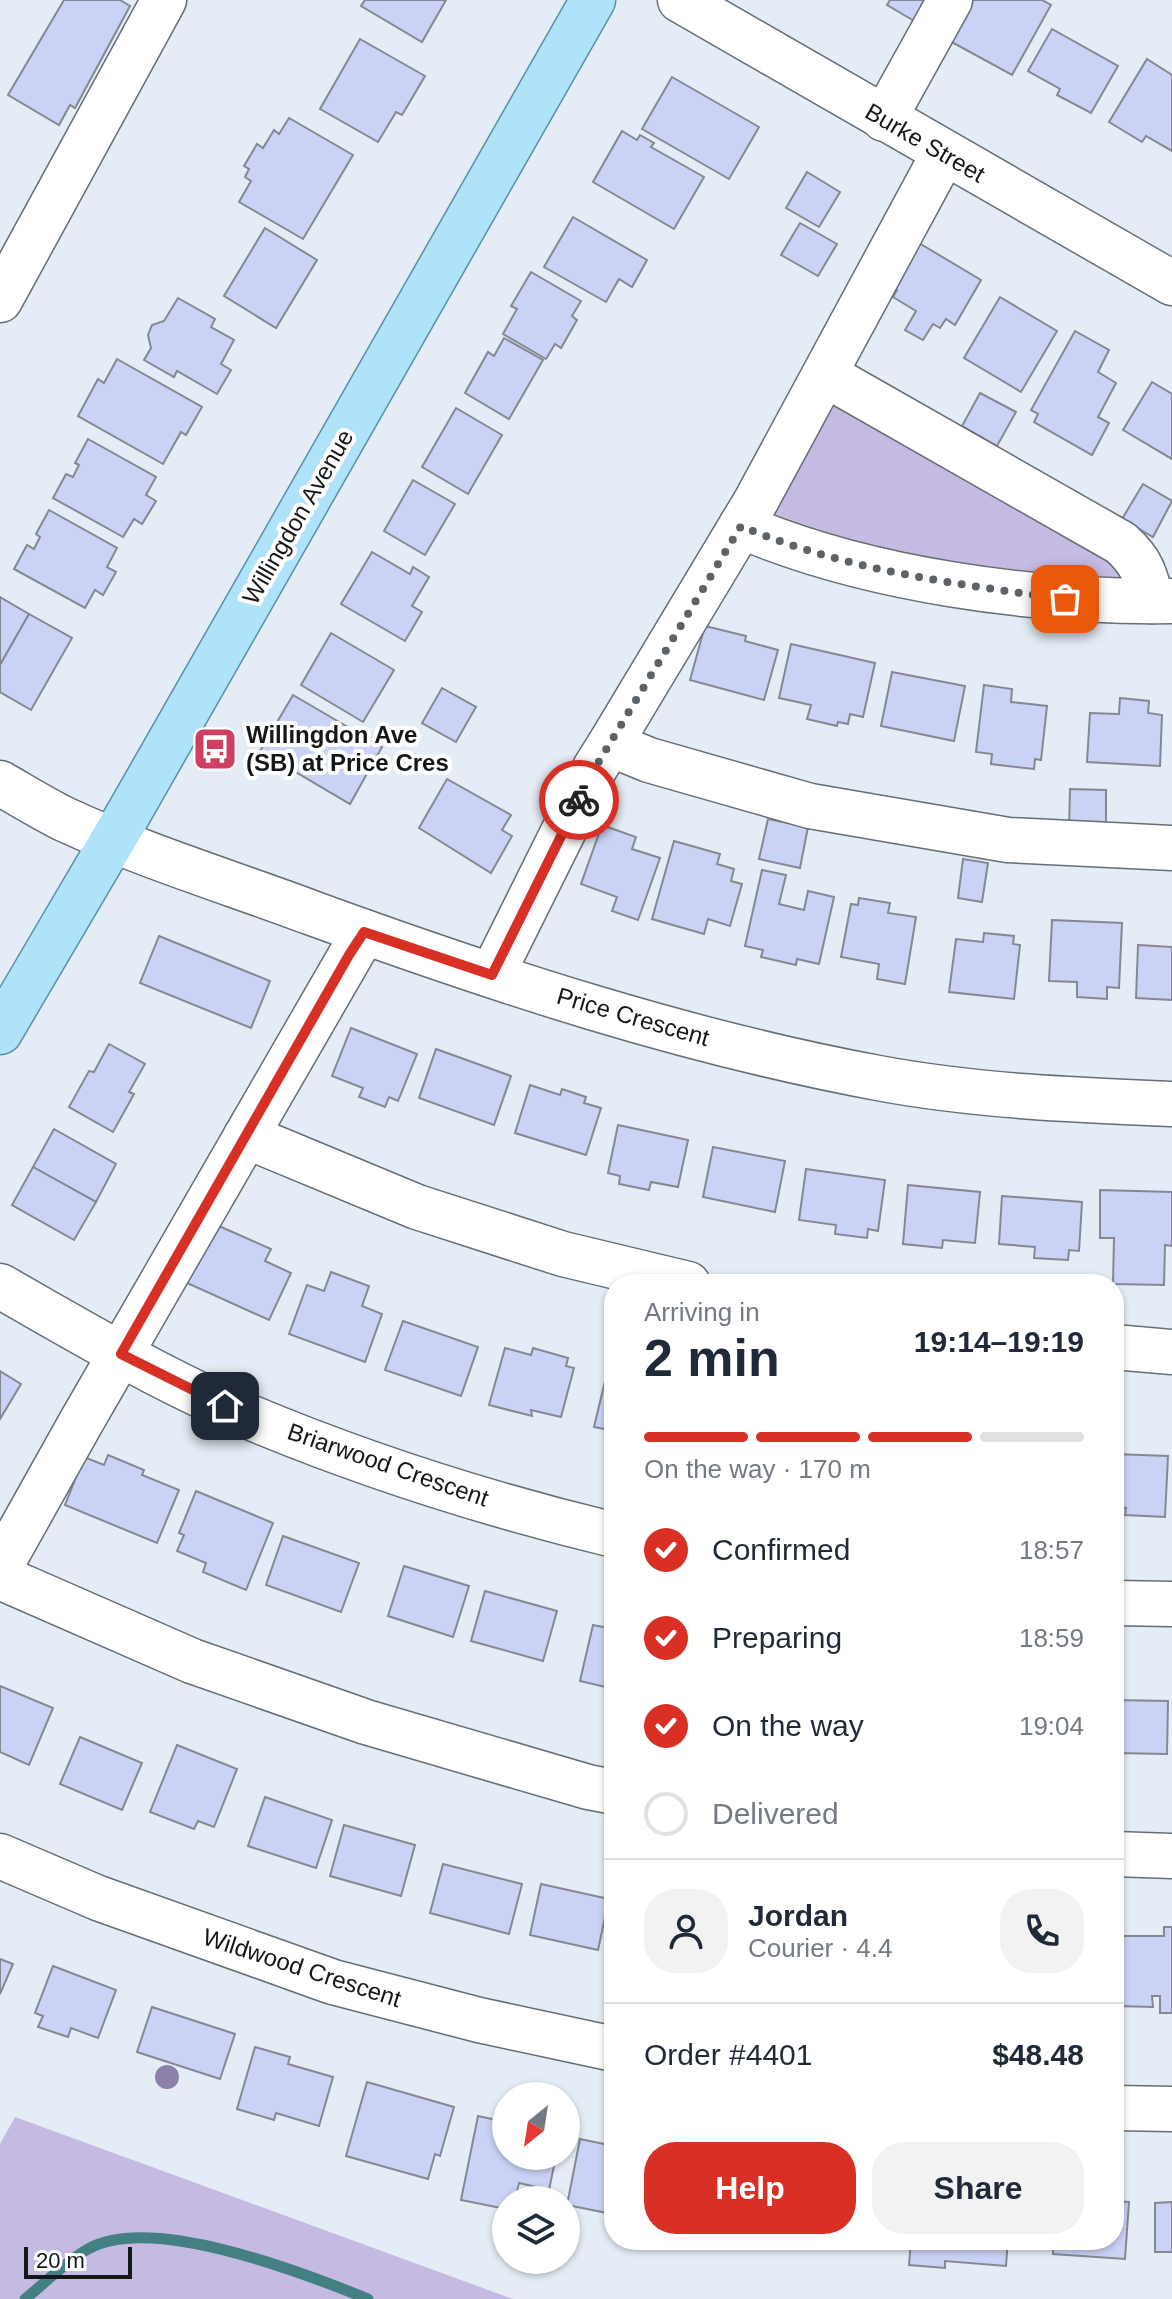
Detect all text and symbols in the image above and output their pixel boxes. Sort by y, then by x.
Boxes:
street label: Burke Street [861,98,990,188]
street label: Willingdon Avenue [237,425,359,609]
pin [1031,565,1099,633]
icon: bag [1043,577,1087,621]
place label: Willingdon Ave (SB) at Price Cres [246,721,449,776]
bus stop icon: Willingdon Ave (SB) at Price Cres [191,725,239,773]
courier [539,760,619,840]
icon: bike [557,778,601,822]
street label: Price Crescent [554,982,713,1051]
text: Arriving in [644,1297,760,1327]
text: 19:14–19:19 [914,1325,1084,1358]
text: 2 min [644,1329,780,1387]
pin [191,1372,259,1440]
icon: home [203,1384,247,1428]
street label: Briarwood Crescent [284,1417,493,1512]
text: On the way · 170 m [644,1454,871,1484]
icon: check [644,1528,688,1572]
text: Confirmed [712,1533,850,1566]
text: 18:57 [1019,1535,1084,1565]
icon: check [644,1616,688,1660]
text: Preparing [712,1621,842,1654]
text: 18:59 [1019,1623,1084,1653]
icon: check [644,1704,688,1748]
text: On the way [712,1709,864,1742]
text: 19:04 [1019,1711,1084,1741]
text: Delivered [712,1797,839,1830]
button: person [644,1889,728,1973]
button: phone [1000,1889,1084,1973]
text: Jordan [748,1899,848,1932]
street label: Wildwood Crescent [200,1923,405,2012]
text: Courier · 4.4 [748,1933,893,1963]
text: Order #4401 [644,2038,812,2071]
text: $48.48 [992,2038,1084,2071]
north arrow [492,2082,580,2170]
map controls [492,2082,580,2274]
button: Help [644,2142,856,2234]
button: Share [872,2142,1084,2234]
button: layers [492,2186,580,2274]
scale bar [24,2243,132,2279]
text: 20 m [36,2248,85,2273]

